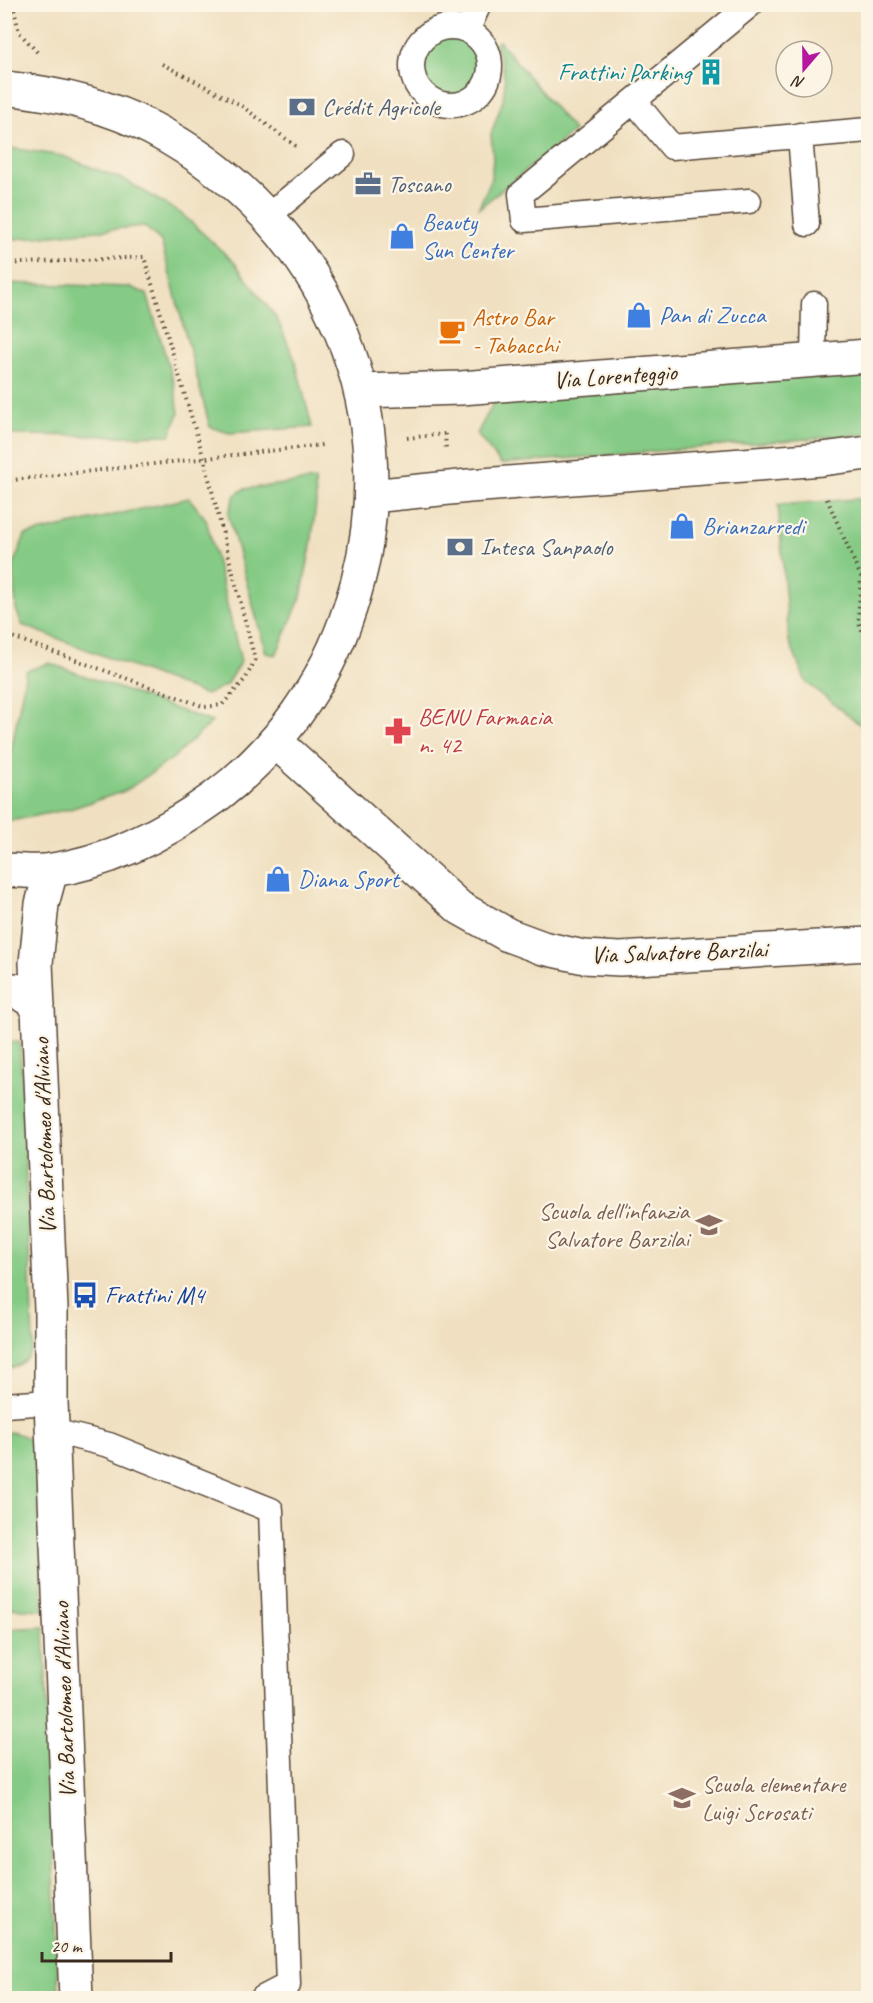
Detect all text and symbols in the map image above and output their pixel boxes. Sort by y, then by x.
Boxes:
north arrow [774,39,834,99]
place label: Frattini Parking [558,57,693,87]
building icon: Frattini Parking [696,57,726,87]
text: N [788,70,807,93]
bank icon: Crédit Agricole [287,92,317,122]
place label: Crédit Agricole [322,92,442,122]
office icon: Toscano [353,169,383,199]
place label: Toscano [388,169,452,199]
place label: Beauty Sun Center [422,207,516,265]
shop icon: Beauty Sun Center [387,221,417,251]
shop icon: Pan di Zucca [624,300,654,330]
place label: Pan di Zucca [659,300,767,330]
place label: Astro Bar - Tabacchi [472,302,562,360]
cafe icon: Astro Bar - Tabacchi [437,316,467,346]
street label: Via Lorenteggio [552,357,679,395]
shop icon: Brianzarredi [667,511,697,541]
place label: Brianzarredi [702,511,807,541]
bank icon: Intesa Sanpaolo [445,532,475,562]
place label: Intesa Sanpaolo [480,532,614,562]
place label: BENU Farmacia n. 42 [418,702,553,760]
pharmacy icon: BENU Farmacia n. 42 [383,716,413,746]
shop icon: Diana Sport [263,864,293,894]
place label: Diana Sport [298,864,401,894]
street label: Via Salvatore Barzilai [590,934,770,970]
street label: Via Bartolomeo d'Alviano [26,1036,62,1235]
place label: Scuola dell'infanzia Salvatore Barzilai [539,1196,692,1254]
school or university icon: Scuola dell'infanzia Salvatore Barzilai [694,1210,724,1240]
bus stop icon: Frattini M4 [70,1280,100,1310]
place label: Frattini M4 [105,1280,206,1310]
street label: Via Bartolomeo d'Alviano [46,1600,82,1799]
place label: Scuola elementare Luigi Scrosati [702,1769,848,1827]
school or university icon: Scuola elementare Luigi Scrosati [667,1783,697,1813]
scale bar [42,1925,171,1963]
text: 20 m [51,1935,84,1957]

